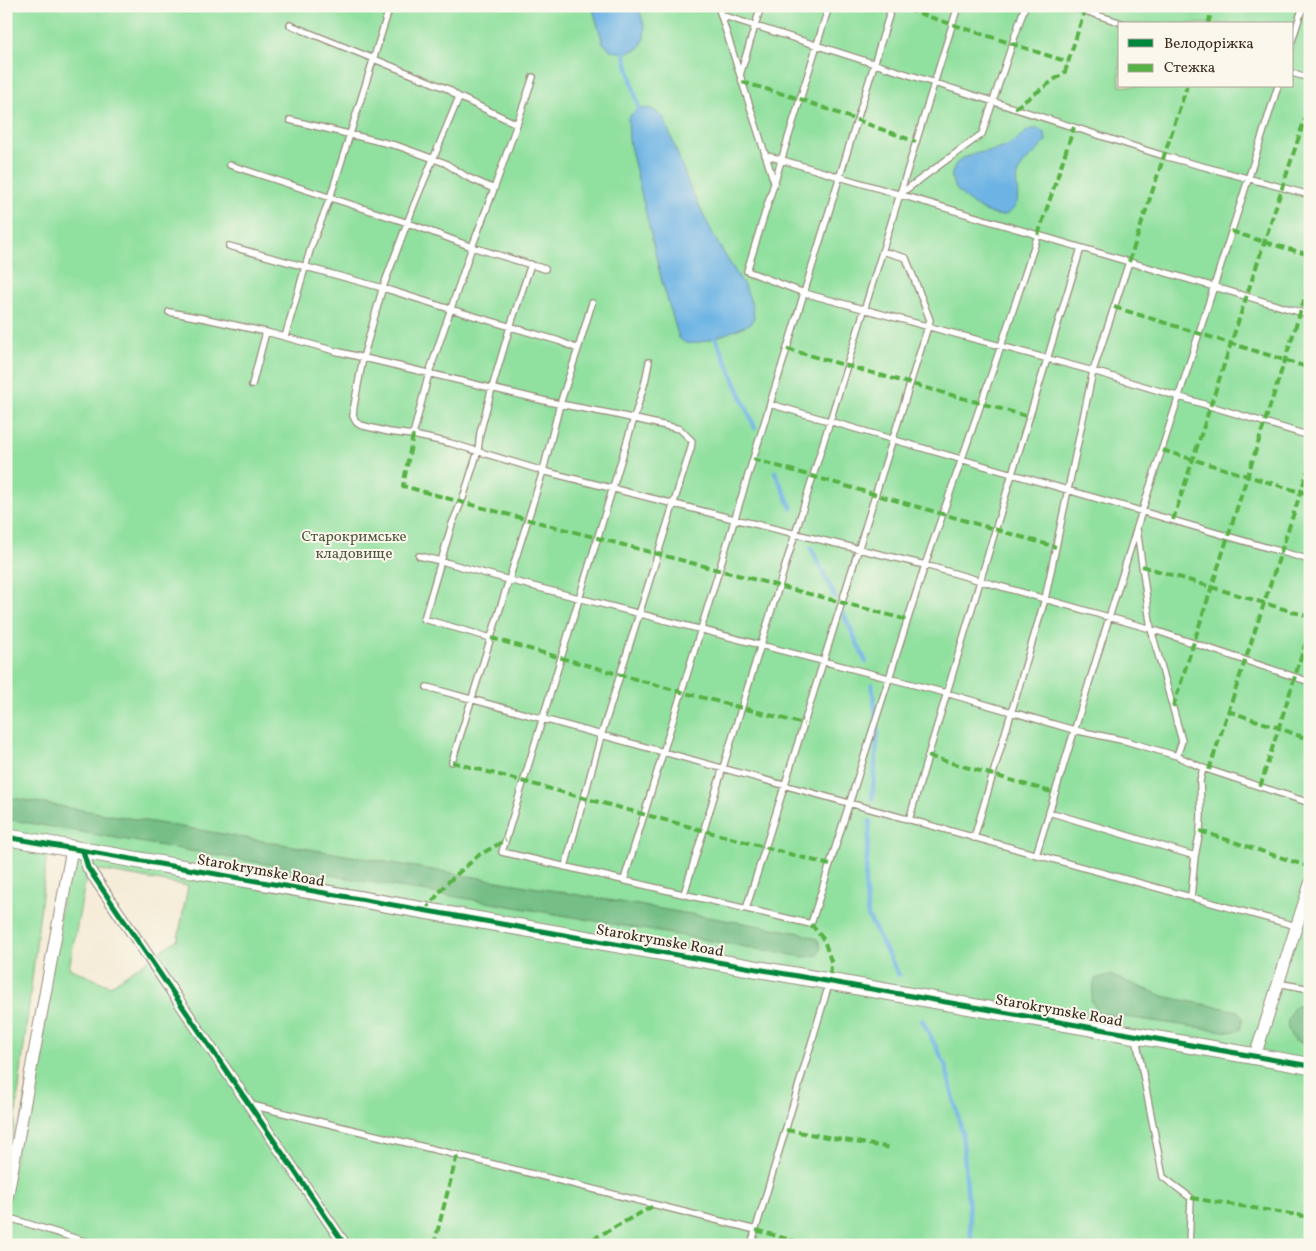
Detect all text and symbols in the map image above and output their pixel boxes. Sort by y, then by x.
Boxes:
legend [1118,22,1294,88]
text: Велодоріжка [1164,34,1254,55]
text: Стежка [1164,58,1215,79]
park label: Старокримське кладовище [301,527,407,565]
street label: Starokrymske Road [195,850,326,893]
street label: Starokrymske Road [594,920,725,963]
street label: Starokrymske Road [993,990,1124,1033]

